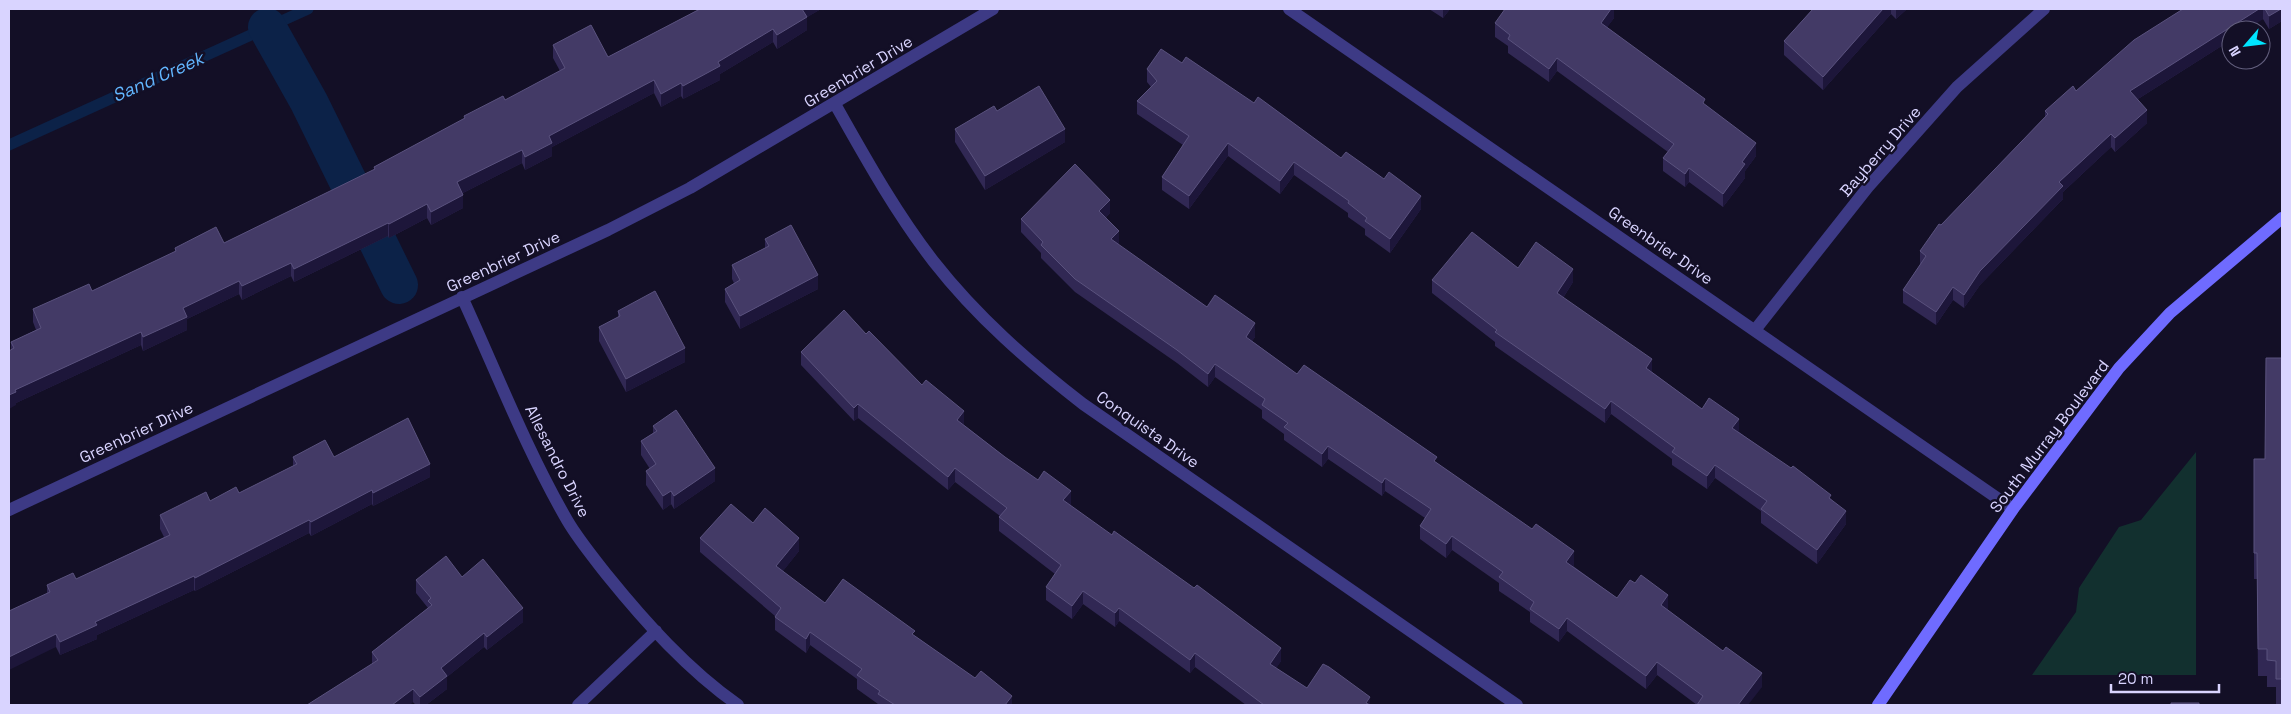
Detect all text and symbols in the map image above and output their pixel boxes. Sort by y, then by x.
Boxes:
north arrow [2221,20,2271,70]
street label: Greenbrier Drive [800,31,916,112]
text: N [2224,43,2245,59]
water label: Sand Creek [109,45,209,107]
street label: Bayberry Drive [1835,102,1926,201]
street label: Greenbrier Drive [1604,201,1717,289]
street label: Greenbrier Drive [443,226,564,297]
street label: South Murray Boulevard [1985,356,2114,517]
street label: Conquista Drive [1092,386,1203,473]
street label: Greenbrier Drive [76,397,197,468]
street label: Allesandro Drive [520,402,595,521]
scale bar [2111,662,2218,694]
text: 20 m [2118,669,2153,688]

